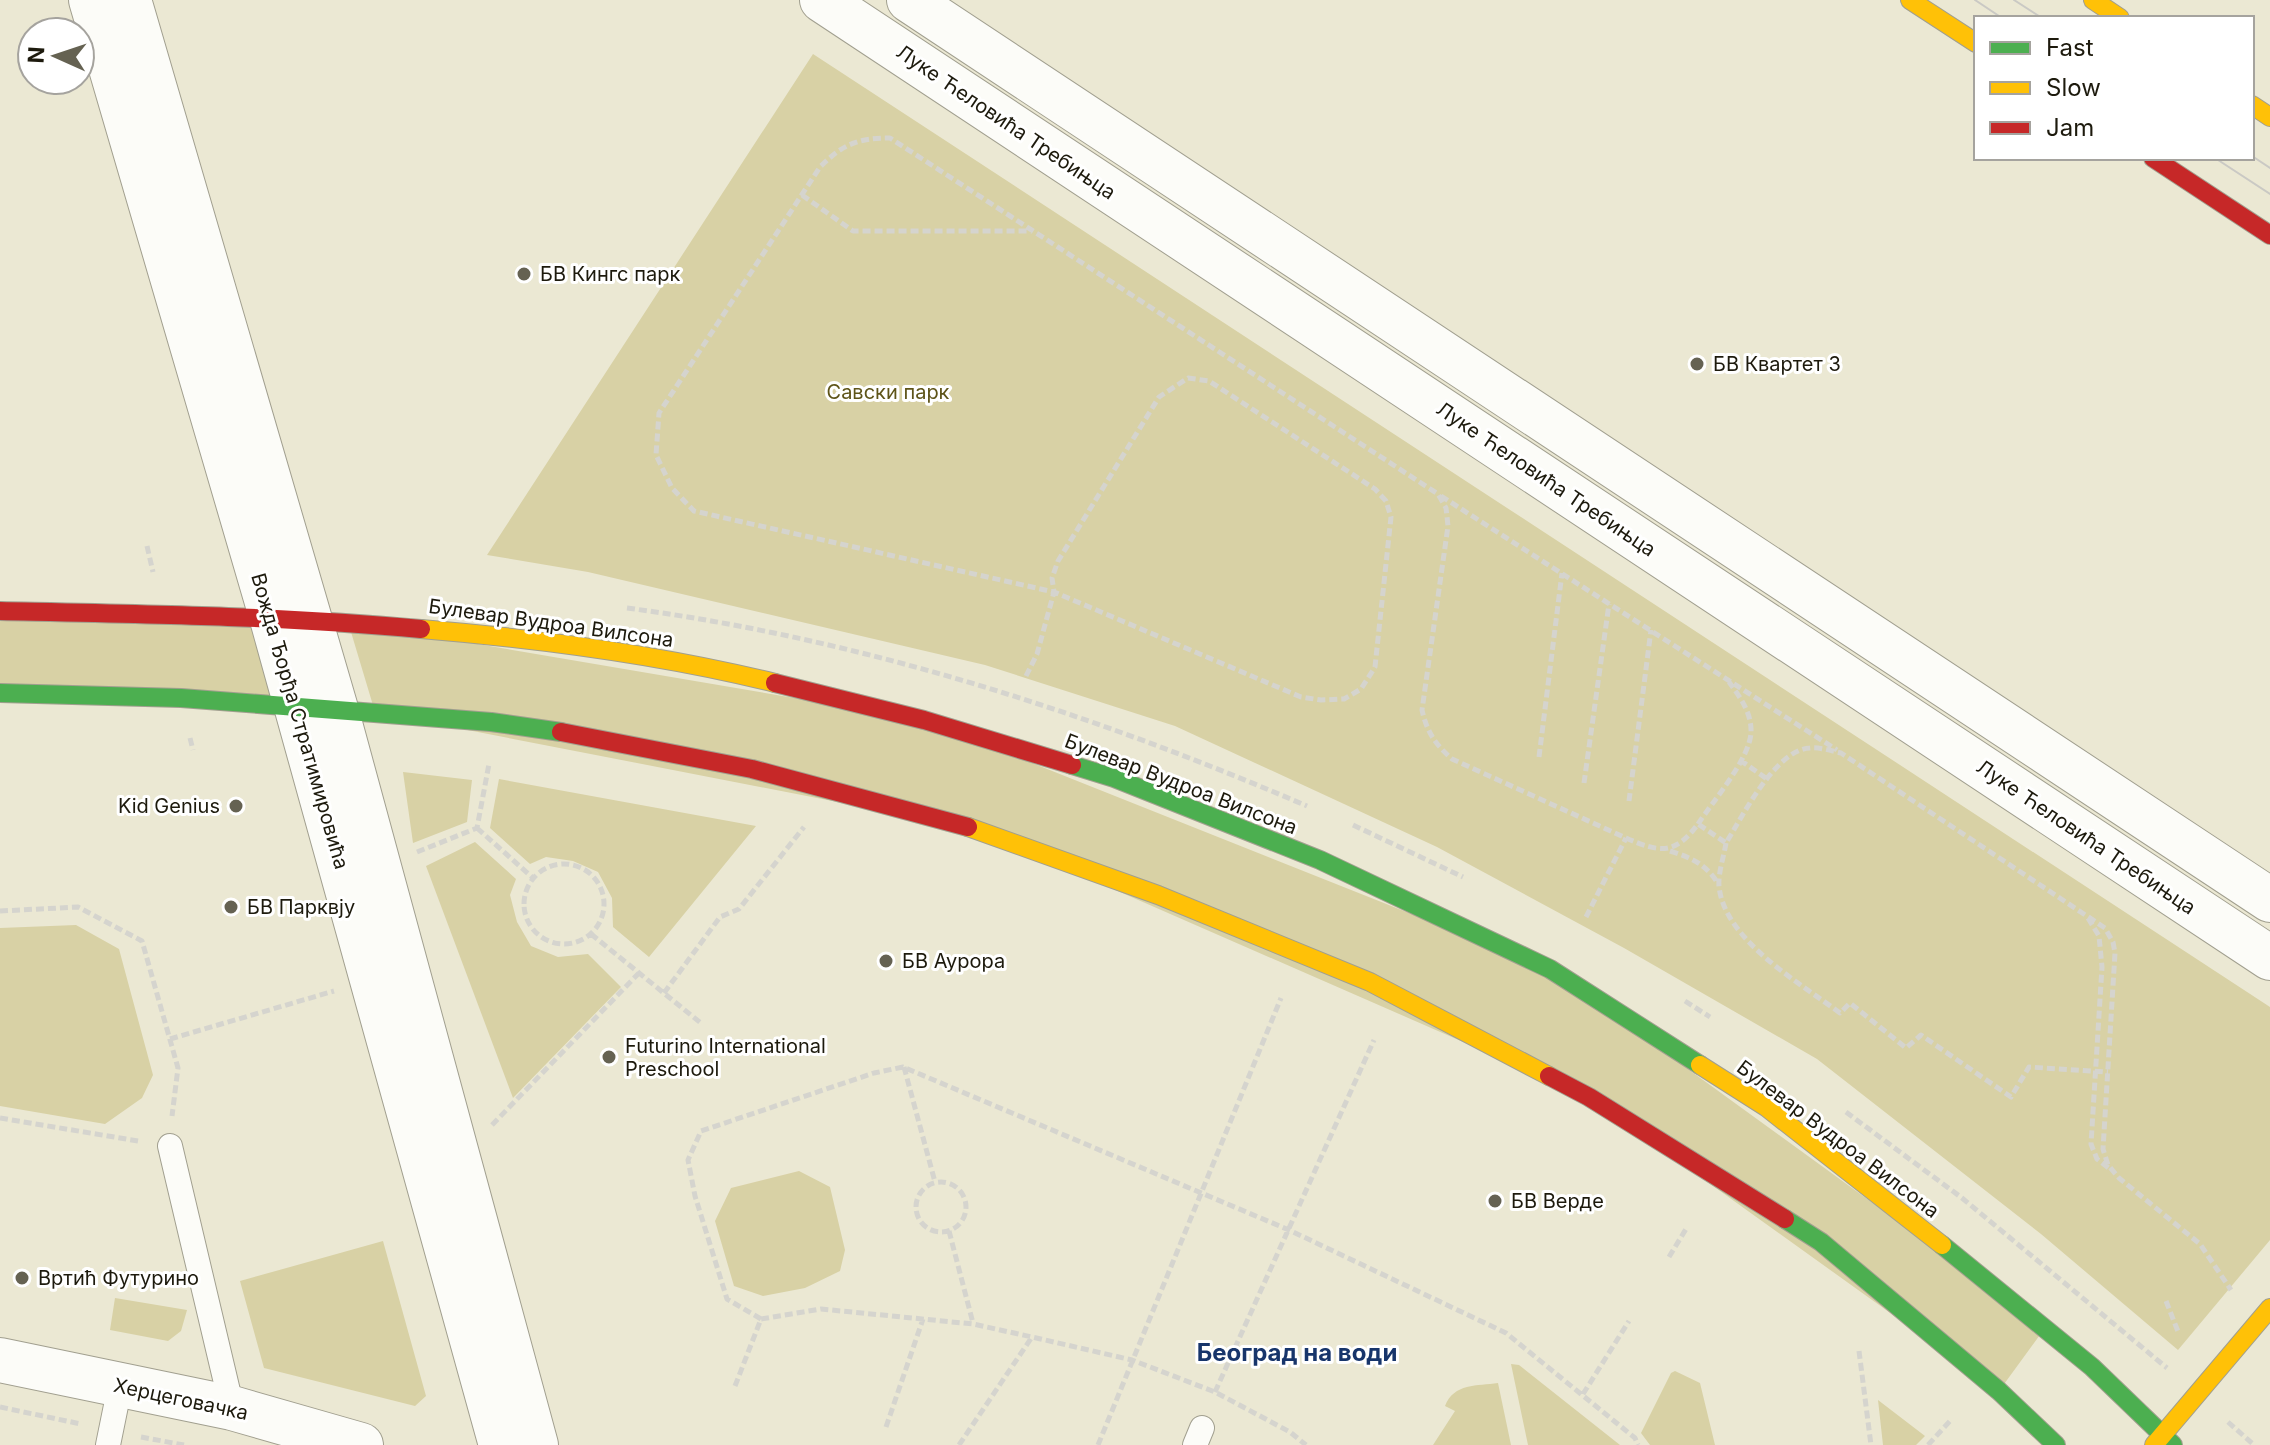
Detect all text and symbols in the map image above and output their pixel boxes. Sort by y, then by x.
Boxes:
north arrow [16,16,96,96]
legend [1974,16,2254,160]
text: Fast [2046,33,2094,62]
street label: Луке Ћеловића Требињца [892,40,1120,204]
text: N [23,46,49,64]
text: Slow [2046,73,2101,102]
text: Jam [2046,113,2094,142]
place label: БВ Кингс парк [540,262,680,286]
marker: БВ Кингс парк [515,265,533,283]
place label: БВ Квартет 3 [1713,352,1841,376]
marker: БВ Квартет 3 [1688,355,1706,373]
park label: Савски парк [827,380,950,404]
street label: Луке Ћеловића Требињца [1432,397,1660,561]
street label: Вожда Ђорђа Стратимировића [246,570,354,872]
street label: Булевар Вудроа Вилсона [427,594,675,652]
street label: Булевар Вудроа Вилсона [1061,729,1301,839]
street label: Луке Ћеловића Требињца [1972,755,2200,919]
place label: Kid Genius [118,794,220,818]
marker: Kid Genius [227,797,245,815]
place label: БВ Парквју [247,895,355,919]
marker: БВ Парквју [222,898,240,916]
place label: БВ Аурора [902,949,1005,973]
marker: БВ Аурора [877,952,895,970]
place label: Futurino International Preschool [625,1034,826,1081]
marker: Futurino International Preschool [600,1048,618,1066]
street label: Булевар Вудроа Вилсона [1732,1055,1944,1223]
place label: БВ Верде [1511,1189,1604,1213]
marker: БВ Верде [1486,1192,1504,1210]
place label: Вртић Футурино [38,1266,199,1290]
marker: Вртић Футурино [13,1269,31,1287]
district label: Београд на води [1197,1338,1397,1367]
street label: Херцеговачка [111,1373,251,1425]

